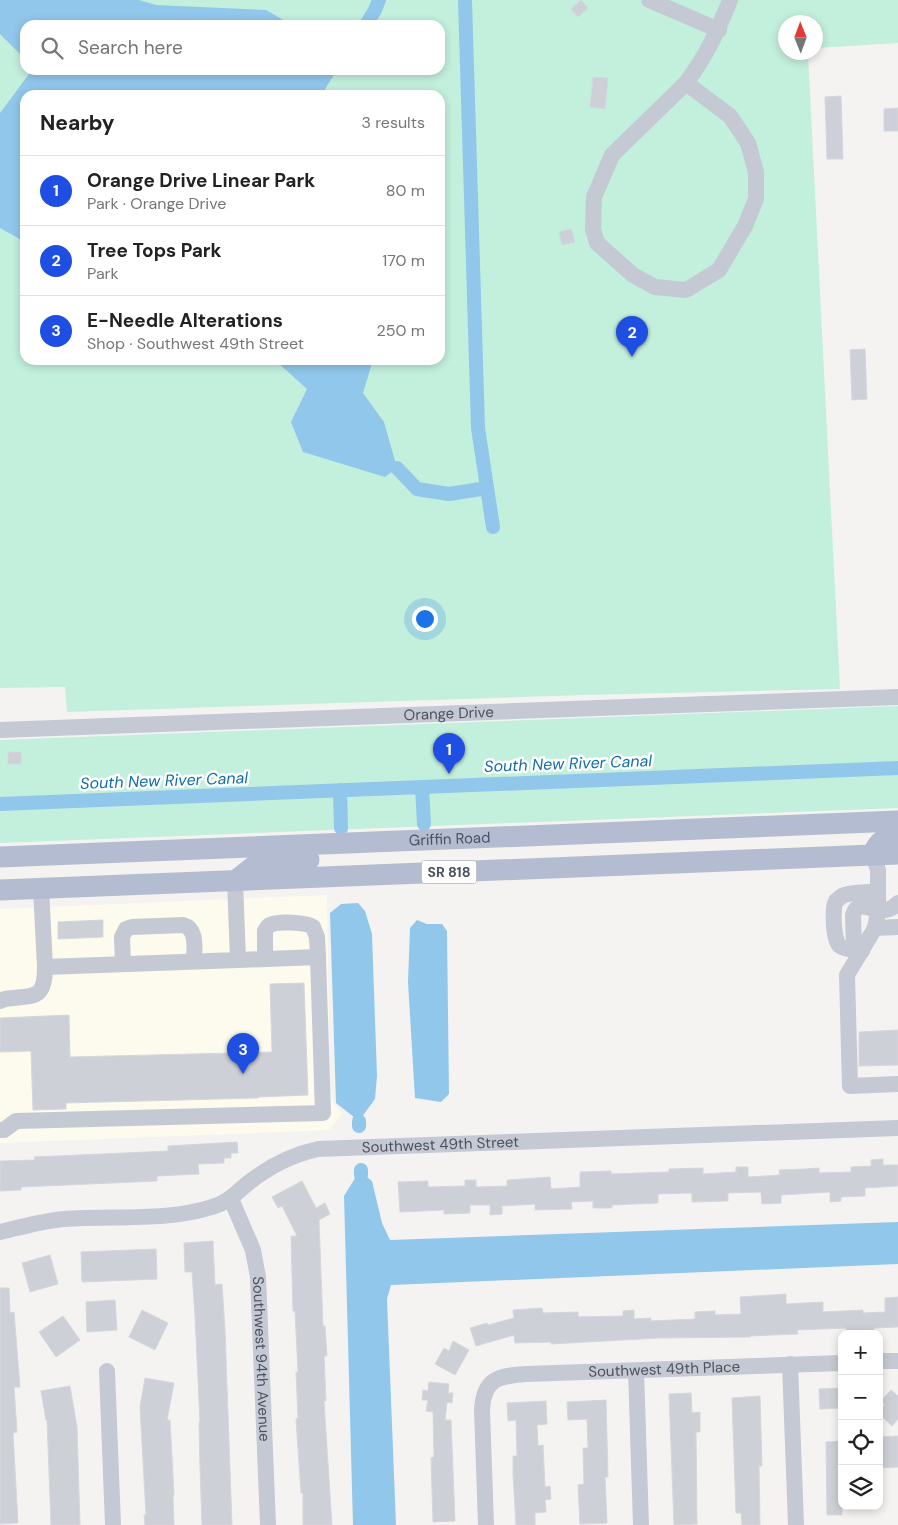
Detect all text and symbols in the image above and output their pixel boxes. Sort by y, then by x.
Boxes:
north arrow [778,15,823,60]
search box [20,20,445,75]
icon: search [38,34,66,62]
text: Search here [78,35,183,60]
text: Nearby [40,109,114,137]
text: 3 results [362,112,425,133]
text: Orange Drive Linear Park [87,168,315,193]
text: 1 [53,180,59,201]
text: 80 m [386,180,425,201]
text: Park · Orange Drive [87,193,226,214]
text: Tree Tops Park [87,238,222,263]
text: 2 [51,250,61,271]
text: 170 m [382,250,425,271]
text: Park [87,263,119,284]
text: E-Needle Alterations [87,308,283,333]
pin: 2 [616,316,648,357]
text: 3 [51,320,61,341]
text: 250 m [377,320,425,341]
text: Shop · Southwest 49th Street [87,333,304,354]
your location [412,606,438,632]
street label: Orange Drive [403,702,494,725]
pin: 1 [433,733,465,774]
water label: South New River Canal [484,750,653,777]
water label: South New River Canal [80,767,249,794]
street label: Griffin Road [408,827,491,851]
road number: SR 818 [422,860,476,884]
pin: 3 [227,1033,259,1074]
street label: Southwest 49th Street [362,1132,519,1157]
street label: Southwest 94th Avenue [248,1276,275,1442]
map controls [838,1330,883,1510]
button: + [838,1330,883,1375]
street label: Southwest 49th Place [588,1357,741,1382]
button: − [838,1375,883,1420]
button: locate [838,1420,883,1465]
button: layers [838,1465,883,1510]

